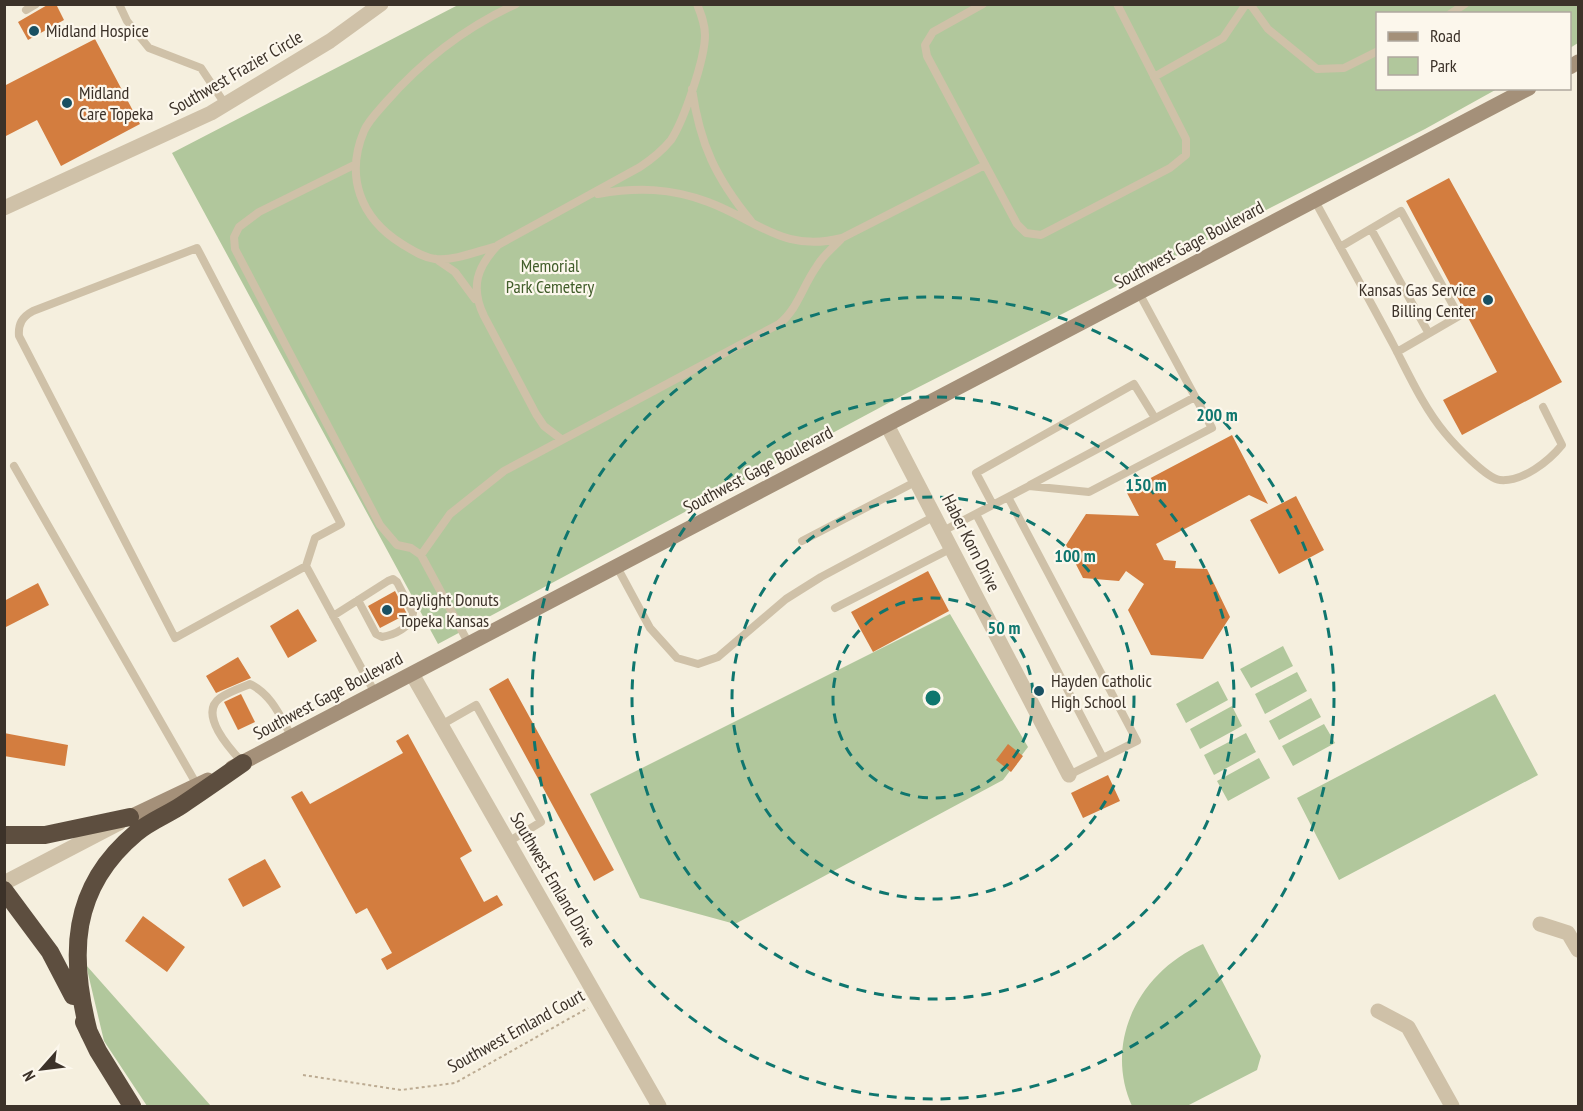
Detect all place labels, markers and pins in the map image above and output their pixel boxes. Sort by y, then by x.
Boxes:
place label: Midland Hospice [46,19,149,42]
marker: Midland Hospice [27,24,41,38]
place label: Midland Care Topeka [79,81,153,125]
marker: Midland Care Topeka [60,96,74,110]
place label: Kansas Gas Service Billing Center [1359,278,1476,322]
marker: Kansas Gas Service Billing Center [1481,293,1495,307]
place label: Daylight Donuts Topeka Kansas [399,588,499,632]
marker: Daylight Donuts Topeka Kansas [380,603,394,617]
place label: Hayden Catholic High School [1051,669,1153,713]
marker: Hayden Catholic High School [1032,684,1046,698]
centre of rings [923,688,943,708]

